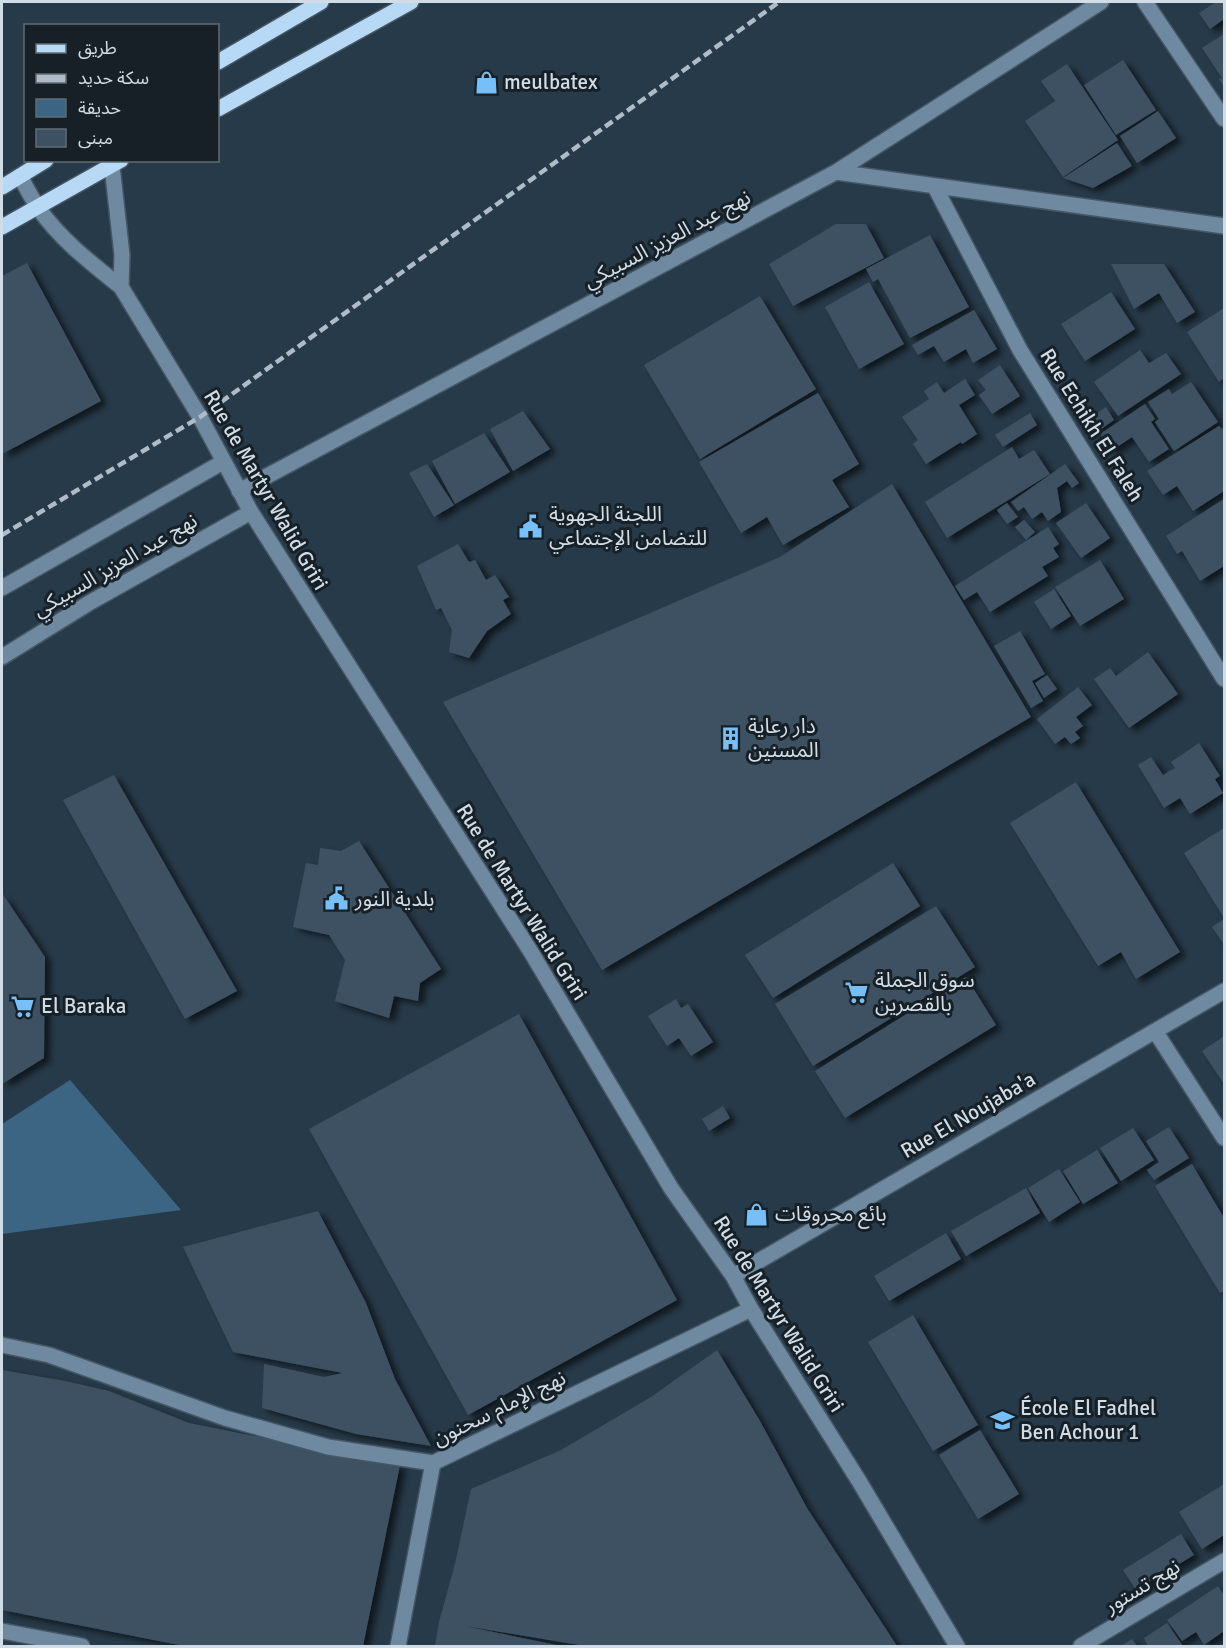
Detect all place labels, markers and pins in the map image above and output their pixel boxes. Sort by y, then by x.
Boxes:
shop icon: meulbatex [473,69,499,95]
place label: meulbatex [504,69,598,95]
place label: اللجنة الجهوية للتضامن الإجتماعي [549,501,707,554]
public building icon: اللجنة الجهوية للتضامن الإجتماعي [518,513,544,539]
place label: دار رعاية المسنين [748,713,819,763]
building icon: دار رعاية المسنين [717,725,743,751]
public building icon: بلدية النور [324,886,350,912]
place label: بلدية النور [354,886,435,912]
place label: سوق الجملة بالقصرين [875,967,975,1017]
supermarket icon: سوق الجملة بالقصرين [844,979,870,1005]
supermarket icon: El Baraka [10,993,36,1019]
place label: El Baraka [41,993,126,1019]
shop icon: بائع محروقات [744,1201,770,1227]
place label: بائع محروقات [775,1201,887,1229]
place label: École El Fadhel Ben Achour 1 [1020,1395,1156,1445]
school or university icon: École El Fadhel Ben Achour 1 [989,1407,1015,1433]

